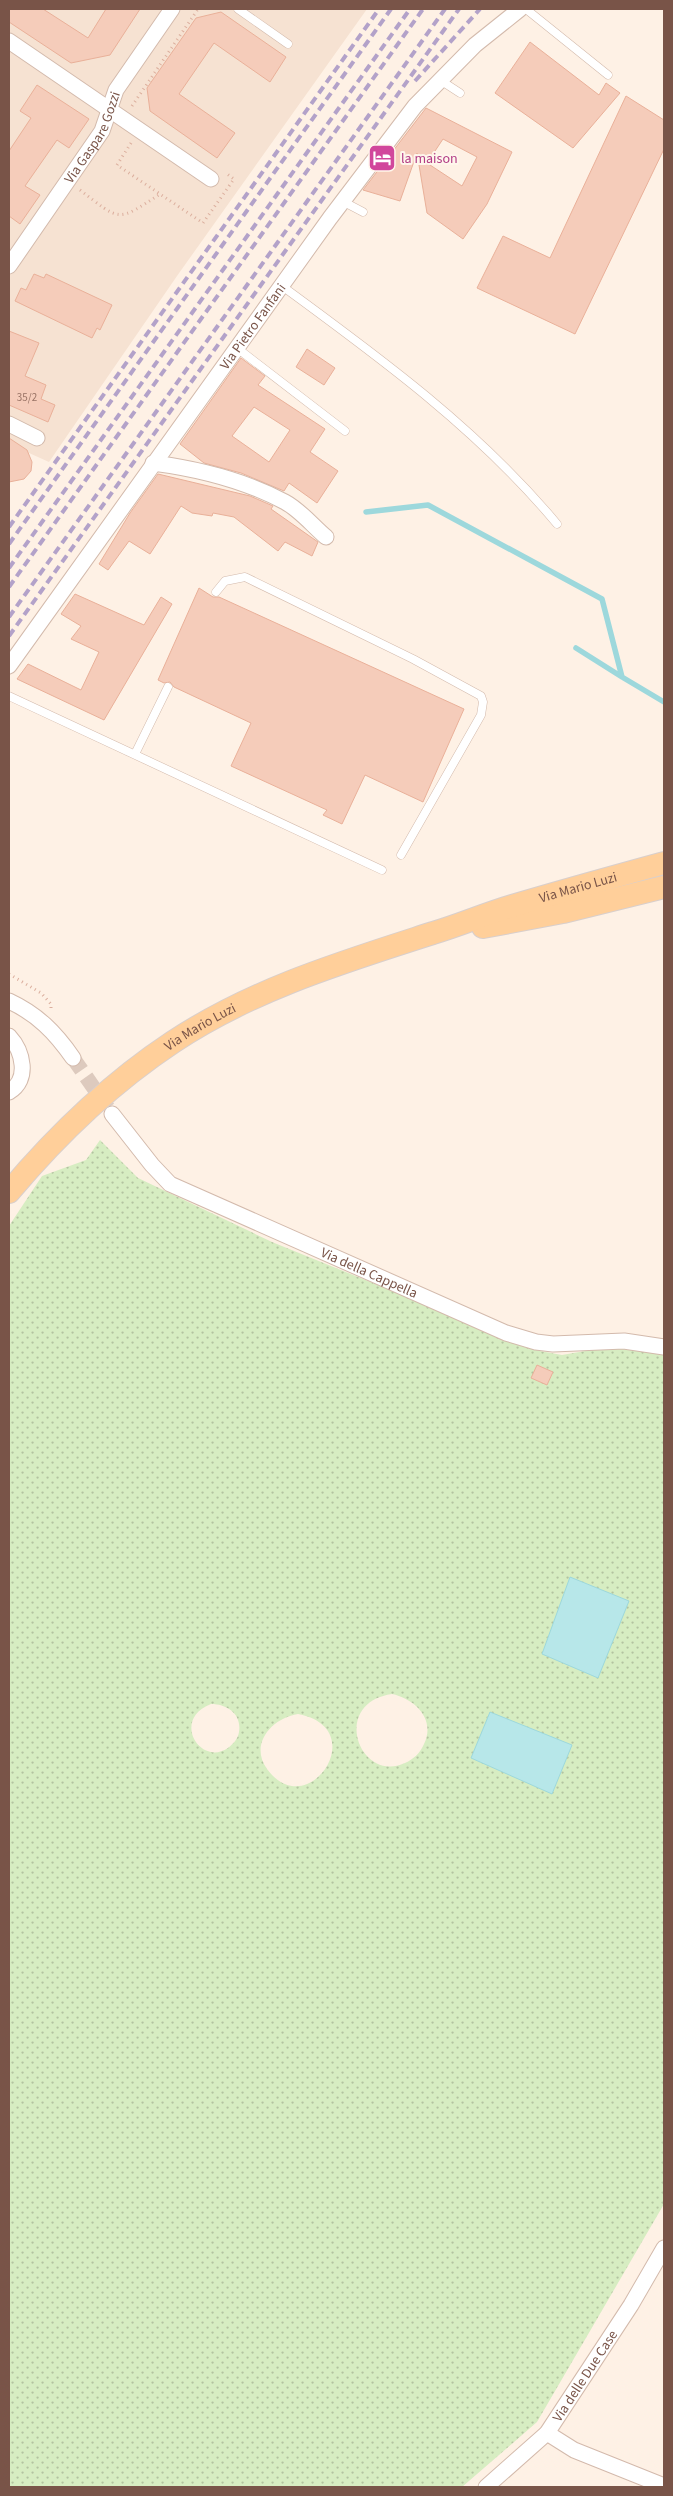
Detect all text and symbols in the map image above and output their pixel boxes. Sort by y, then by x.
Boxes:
street label: Via Gaspare Gozzi [60,89,126,188]
hotel icon: la maison [367,143,397,173]
place label: la maison [401,149,458,169]
street label: Via Pietro Fanfani [215,280,291,374]
house number: 35/2 [17,390,37,405]
street label: Via Mario Luzi [537,867,619,908]
street label: Via Mario Luzi [160,999,240,1056]
street label: Via della Cappella [317,1243,421,1304]
street label: Via delle Due Case [548,2326,623,2426]

